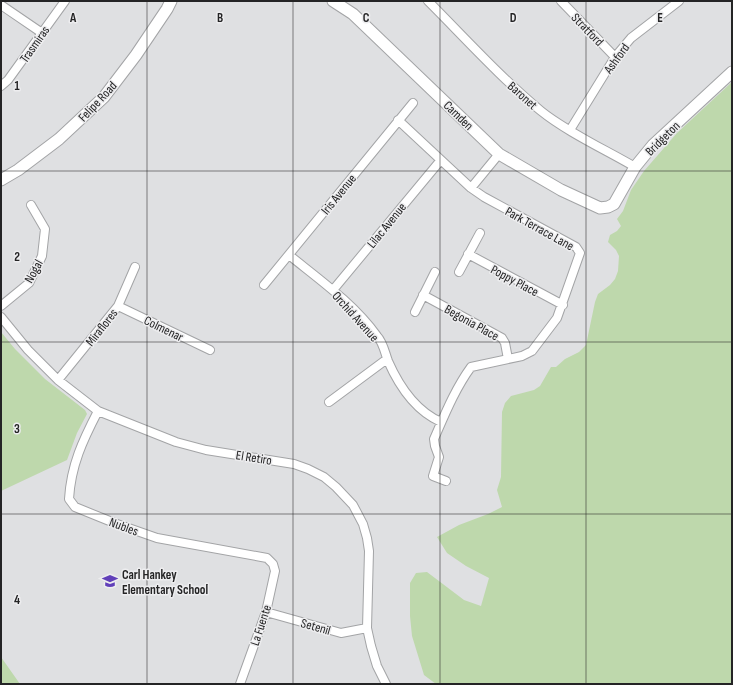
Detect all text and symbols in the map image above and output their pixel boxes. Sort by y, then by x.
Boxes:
text: A [69,10,77,26]
text: B [217,10,223,26]
text: C [363,10,370,26]
text: D [510,10,517,26]
street label: Stratford [568,10,607,50]
text: E [657,10,663,26]
street label: Trasmiras [16,23,53,66]
street label: Ashford [600,40,633,78]
text: 1 [14,78,20,94]
street label: Felipe Road [75,78,120,125]
street label: Baronet [504,78,541,113]
street label: Camden [440,98,477,134]
street label: Bridgeton [642,118,683,159]
street label: Iris Avenue [318,171,360,218]
street label: Lilac Avenue [364,200,410,252]
street label: Park Terrace Lane [502,203,577,254]
text: 2 [14,249,20,265]
street label: Nogal [21,257,47,286]
street label: Poppy Place [488,262,541,300]
street label: Orchid Avenue [328,288,382,345]
street label: Begonia Place [441,301,502,344]
street label: Miraflores [82,305,122,350]
street label: Colmenar [141,313,186,345]
text: 3 [14,421,20,437]
street label: El Retiro [235,447,273,469]
street label: Nubles [107,514,141,540]
place label: Carl Hankey Elementary School [122,567,209,598]
school or university icon: Carl Hankey Elementary School [101,572,119,590]
text: 4 [14,592,20,608]
street label: La Fuente [247,603,275,648]
street label: Setenil [299,615,332,639]

